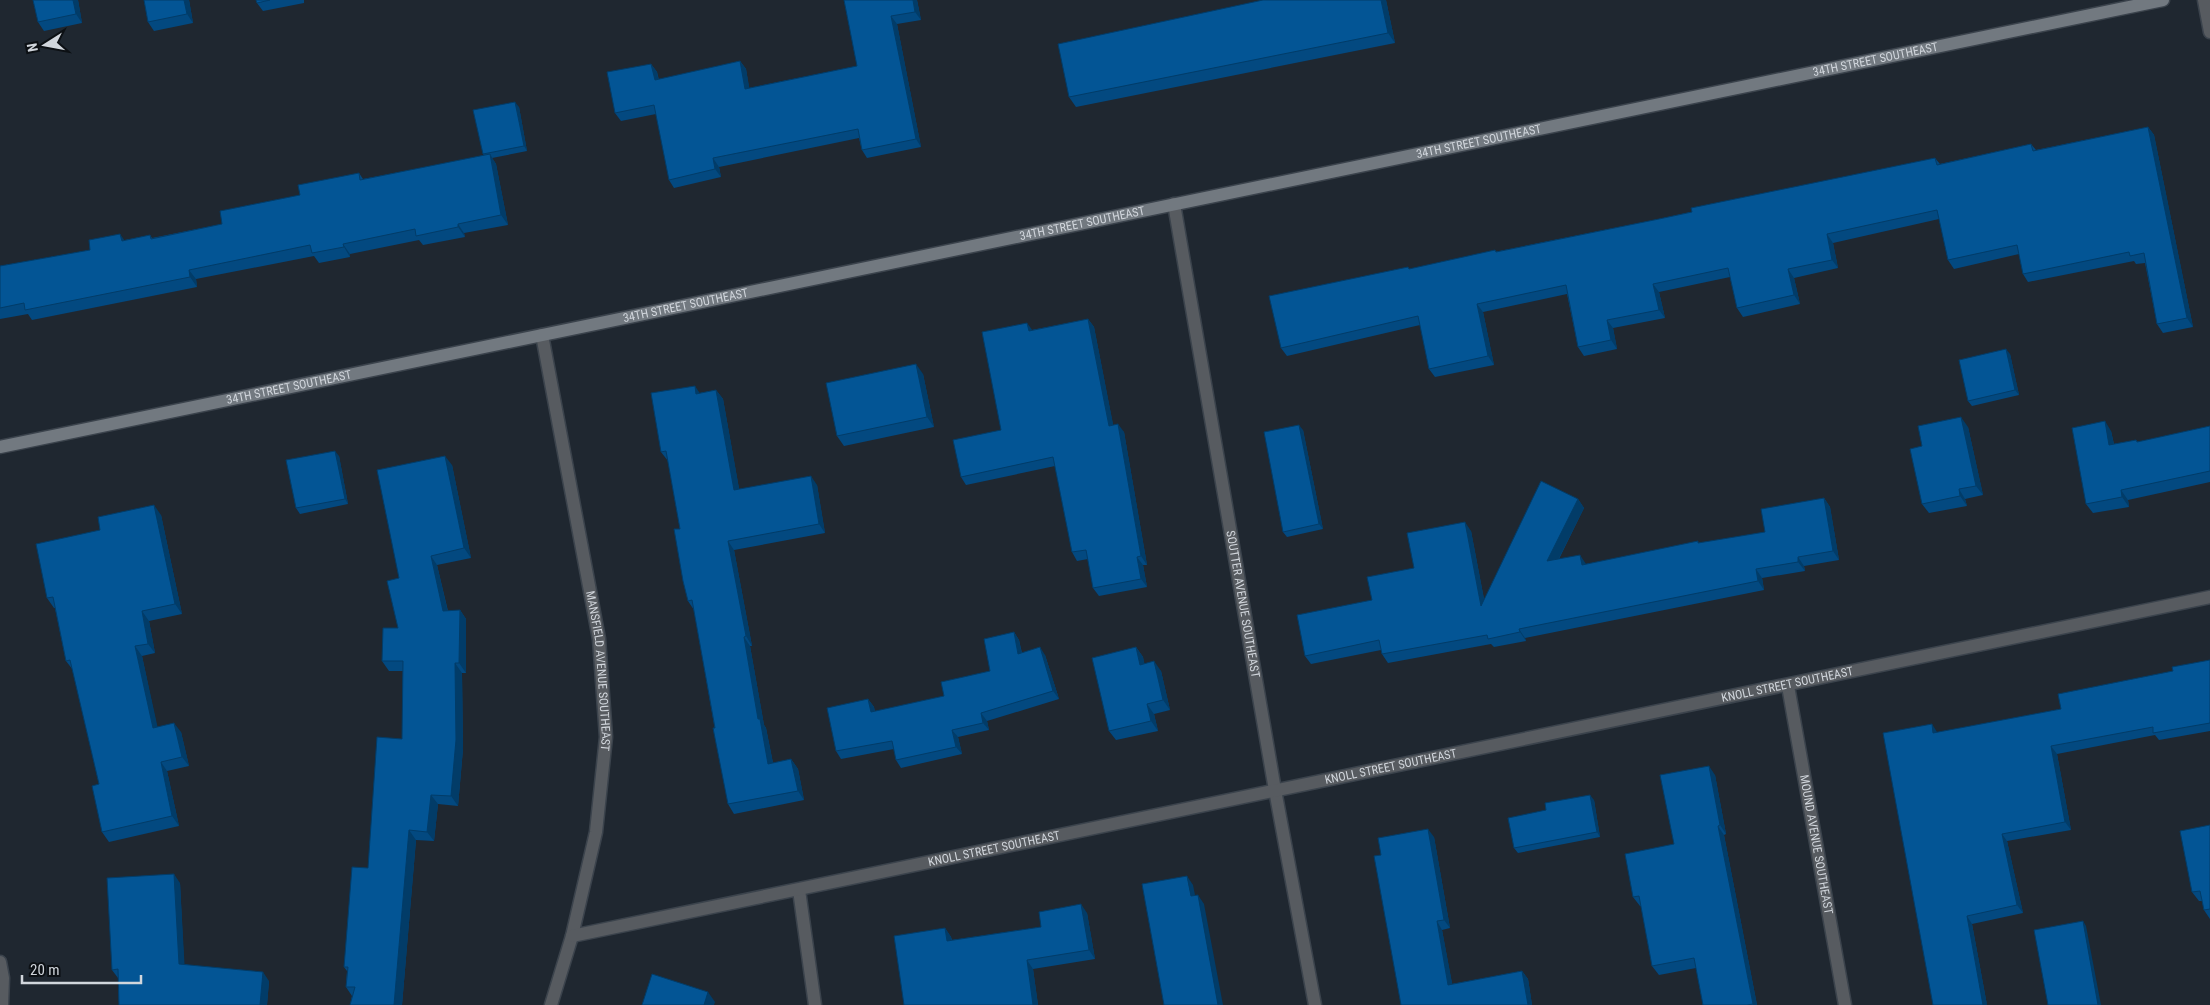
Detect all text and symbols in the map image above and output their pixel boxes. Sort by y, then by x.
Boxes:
north arrow [20,20,70,70]
street label: 34TH STREET SOUTHEAST [1812,40,1939,79]
text: N [24,42,41,53]
street label: 34TH STREET SOUTHEAST [1415,122,1543,161]
street label: 34TH STREET SOUTHEAST [1018,204,1146,243]
street label: 34TH STREET SOUTHEAST [622,286,749,325]
street label: 34TH STREET SOUTHEAST [225,368,353,407]
street label: SOUTTER AVENUE SOUTHEAST [1223,529,1263,679]
street label: MANSFIELD AVENUE SOUTHEAST [583,590,613,752]
street label: KNOLL STREET SOUTHEAST [1720,664,1854,705]
street label: KNOLL STREET SOUTHEAST [1323,746,1458,787]
street label: MOUND AVENUE SOUTHEAST [1797,774,1836,915]
street label: KNOLL STREET SOUTHEAST [927,828,1061,869]
scale bar [22,952,141,984]
text: 20 m [30,961,60,979]

